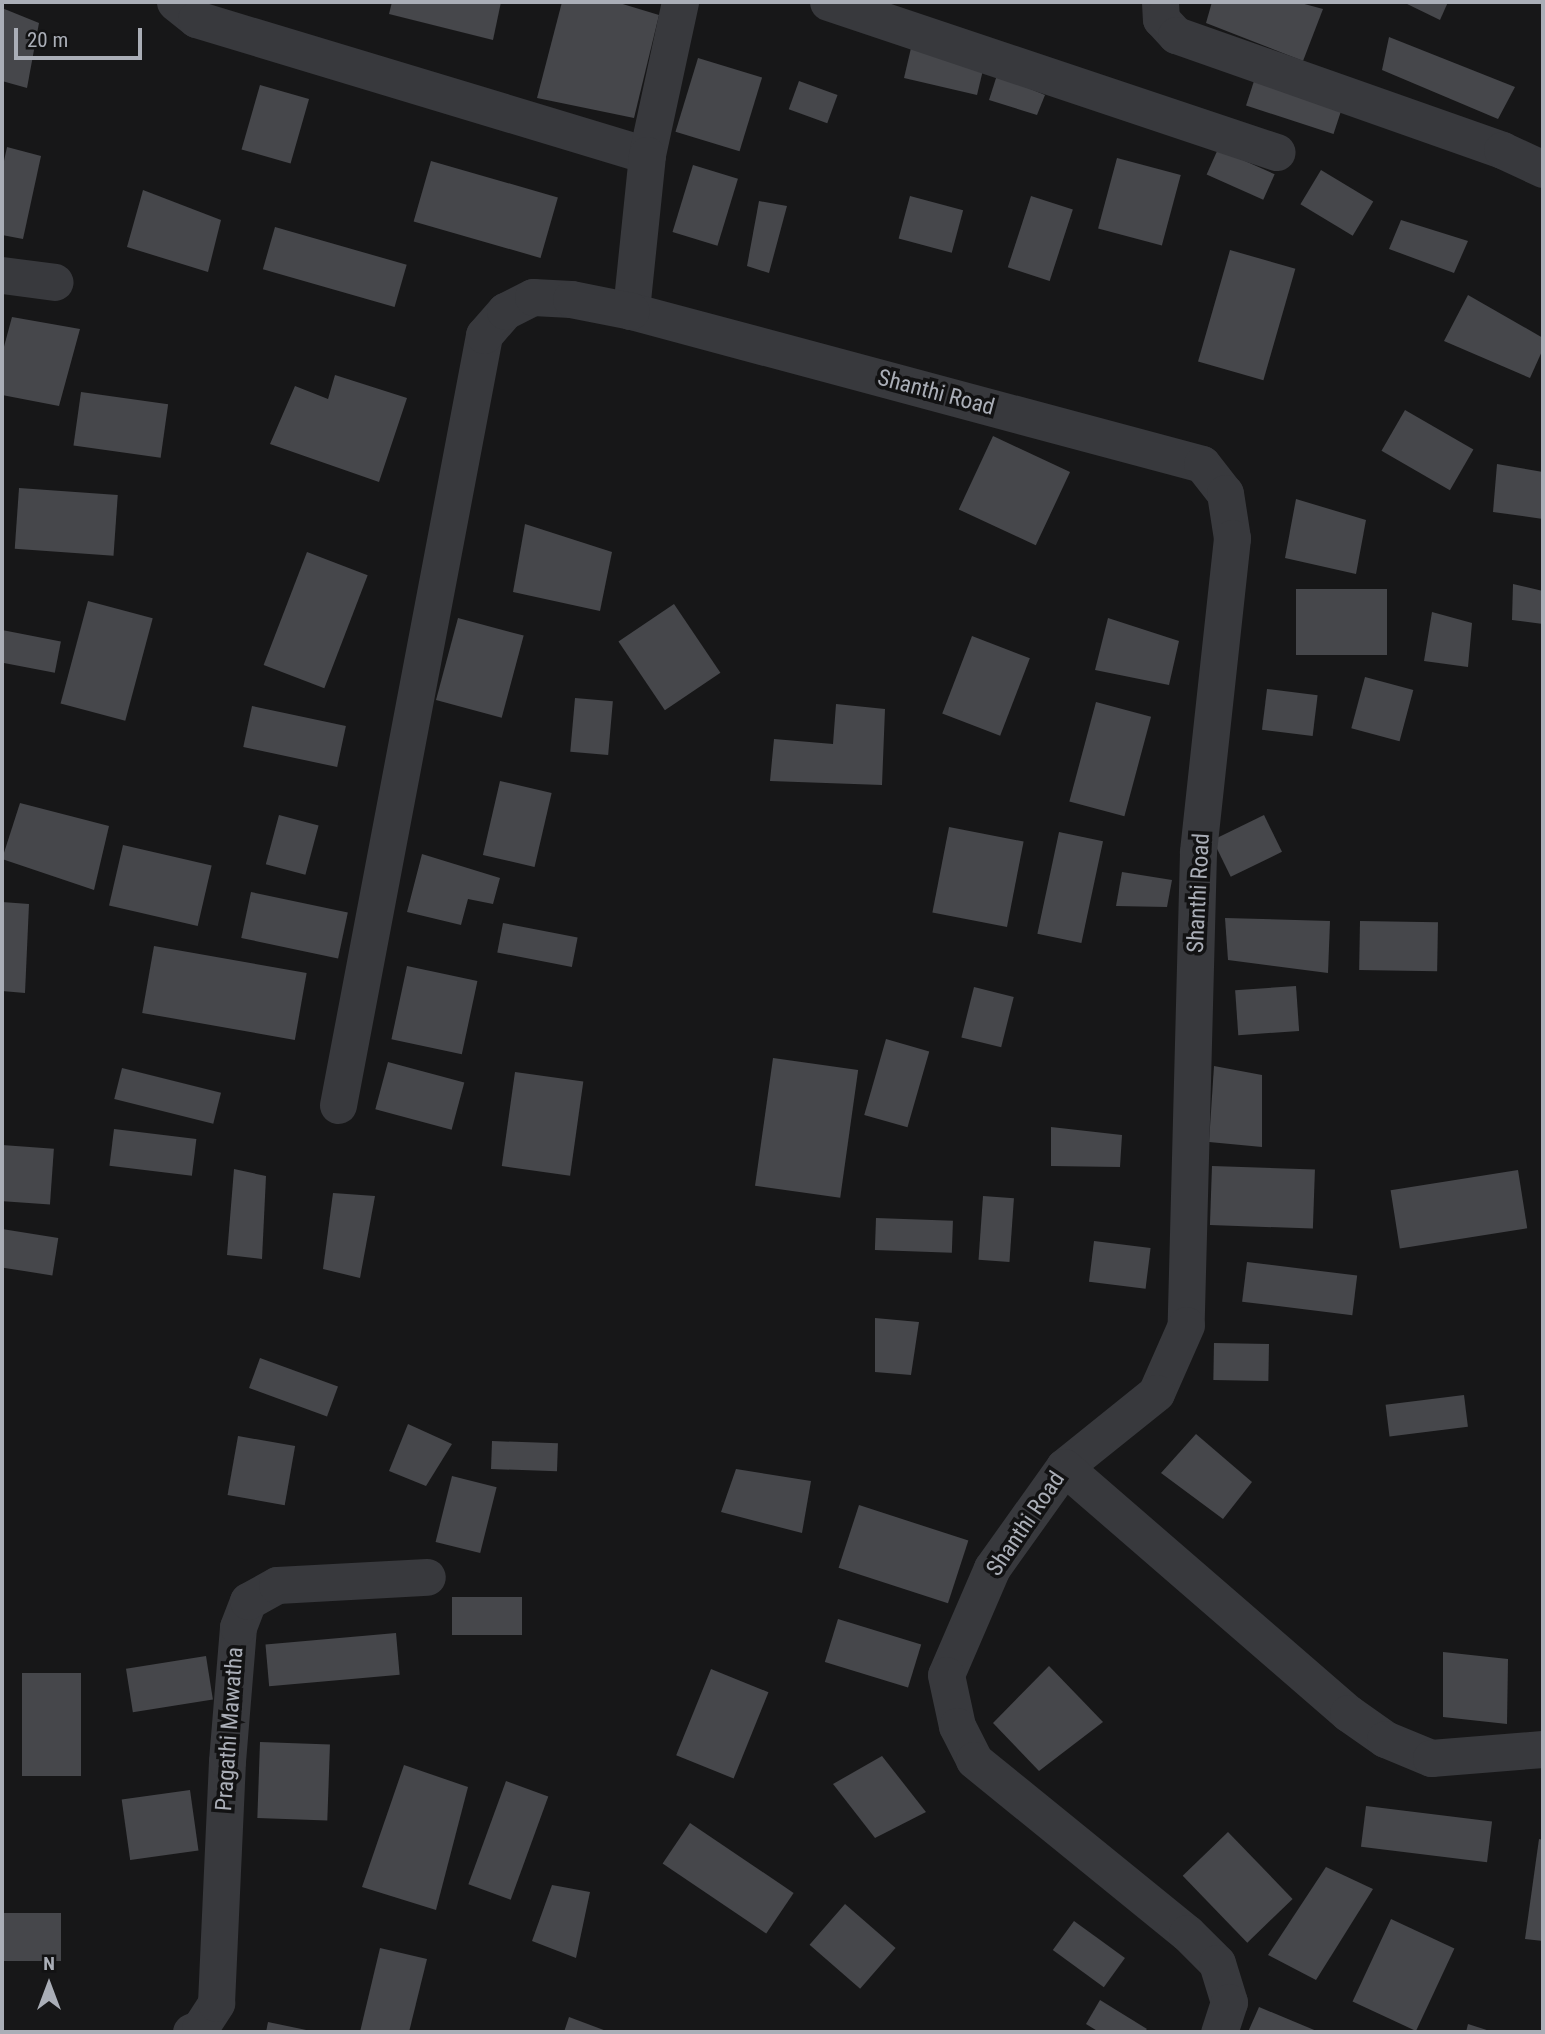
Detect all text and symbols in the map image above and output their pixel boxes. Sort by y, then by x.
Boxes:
scale bar [18,14,145,58]
text: 20 m [27,28,68,52]
street label: Shanthi Road [875,364,997,422]
street label: Shanthi Road [1182,832,1216,954]
street label: Shanthi Road [981,1467,1071,1581]
street label: Pragathi Mawatha [210,1646,250,1812]
north arrow [14,1950,84,2020]
text: N [43,1952,55,1975]

